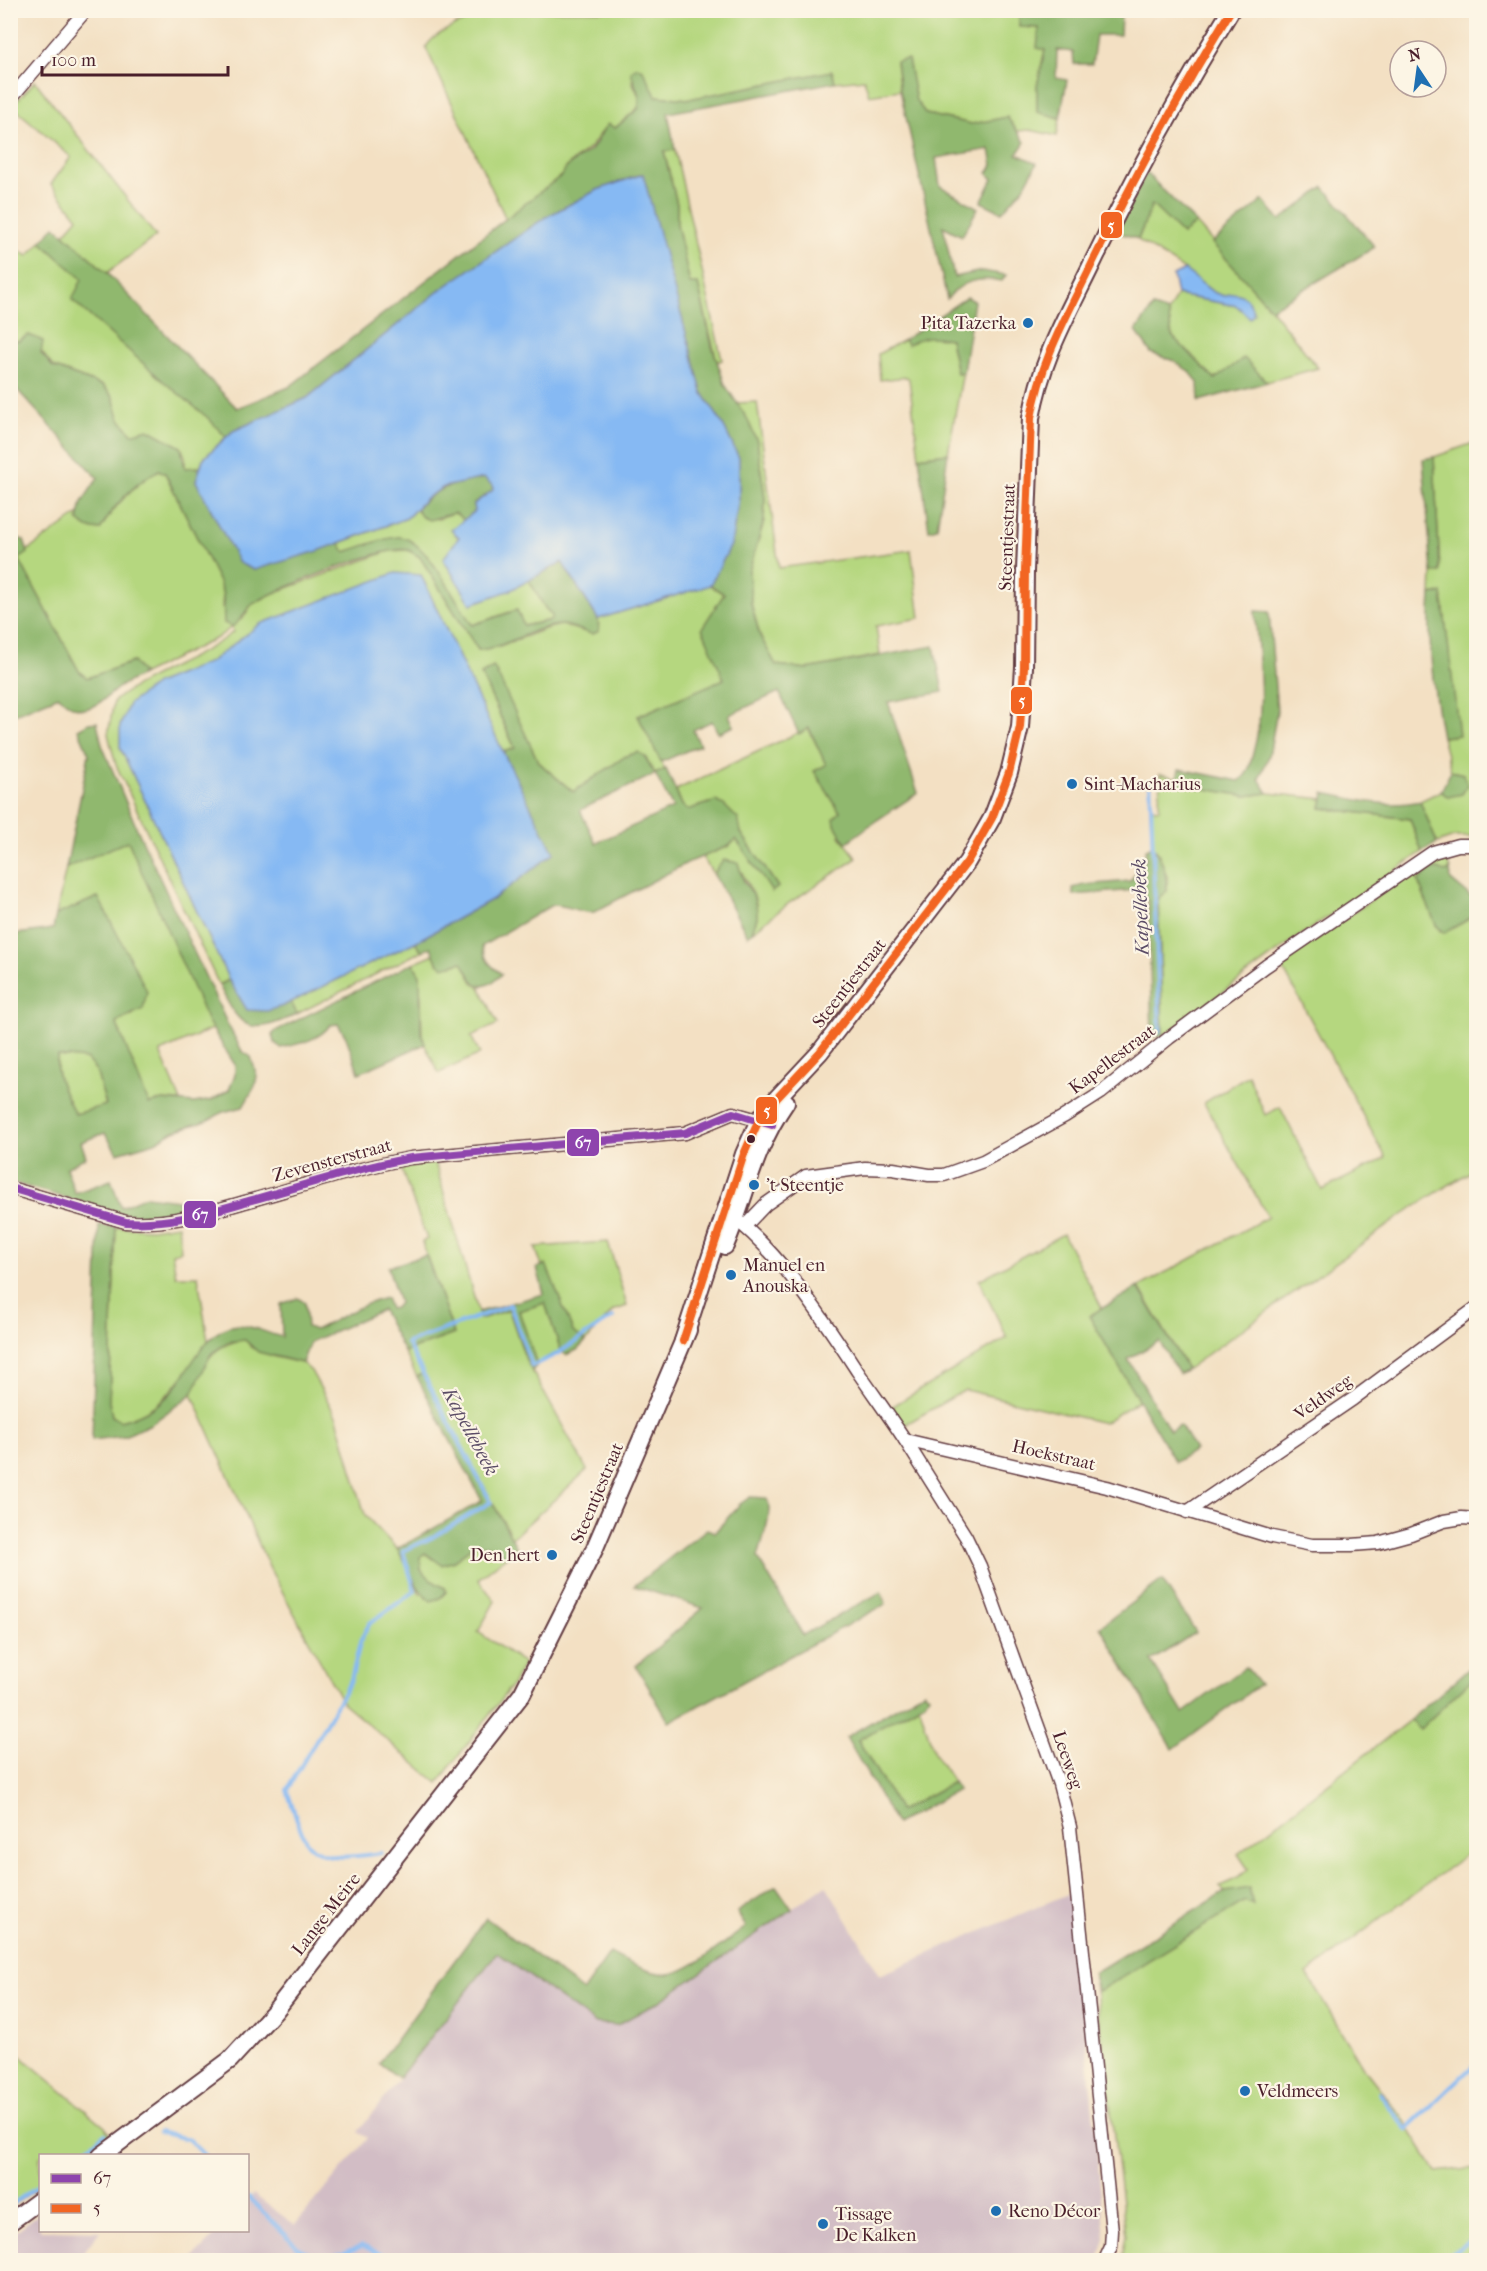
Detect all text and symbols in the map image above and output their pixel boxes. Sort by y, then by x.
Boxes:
scale bar [42,39,228,77]
north arrow [1388,39,1448,99]
text: N [1407,44,1424,65]
text: 100 m [51,50,96,71]
line badge: 5 [1100,211,1123,239]
text: 5 [1108,216,1115,235]
place label: Pita Tazerka [920,313,1017,334]
marker: Pita Tazerka [1021,316,1035,330]
street label: Steentjestraat [995,482,1020,591]
line badge: 5 [1010,686,1033,715]
text: 5 [1019,691,1026,710]
place label: Sint-Macharius [1084,774,1201,795]
marker: Sint-Macharius [1065,777,1079,791]
water label: Kapellebeek [1127,858,1154,958]
street label: Steentjestraat [808,934,891,1032]
street label: Kapellestraat [1065,1020,1160,1099]
line badge: 5 [755,1096,778,1125]
text: 5 [764,1101,771,1120]
line badge: 67 [566,1128,600,1157]
text: 67 [575,1133,591,1152]
unlabelled marker [745,1133,757,1145]
street label: Zevensterstraat [270,1134,394,1186]
place label: 't Steentje [766,1175,844,1196]
marker: 't Steentje [747,1178,761,1192]
line badge: 67 [183,1200,217,1229]
text: 67 [192,1205,208,1224]
place label: Manuel en Anouska [742,1255,826,1297]
marker: Manuel en Anouska [724,1268,738,1282]
street label: Veldweg [1290,1370,1356,1425]
water label: Kapellebeek [437,1381,504,1480]
street label: Hoekstraat [1010,1436,1098,1475]
street label: Steentjestraat [567,1439,628,1547]
place label: Den hert [470,1545,541,1566]
marker: Den hert [545,1548,559,1562]
street label: Leeweg [1048,1728,1087,1792]
street label: Lange Meire [288,1869,365,1960]
place label: Veldmeers [1256,2081,1339,2102]
marker: Veldmeers [1238,2084,1252,2098]
legend [39,2154,249,2232]
text: 67 [93,2168,112,2189]
text: 5 [93,2198,101,2219]
place label: Reno Décor [1008,2201,1101,2222]
place label: Tissage De Kalken [835,2204,917,2246]
marker: Reno Décor [989,2204,1003,2218]
marker: Tissage De Kalken [816,2217,830,2231]

